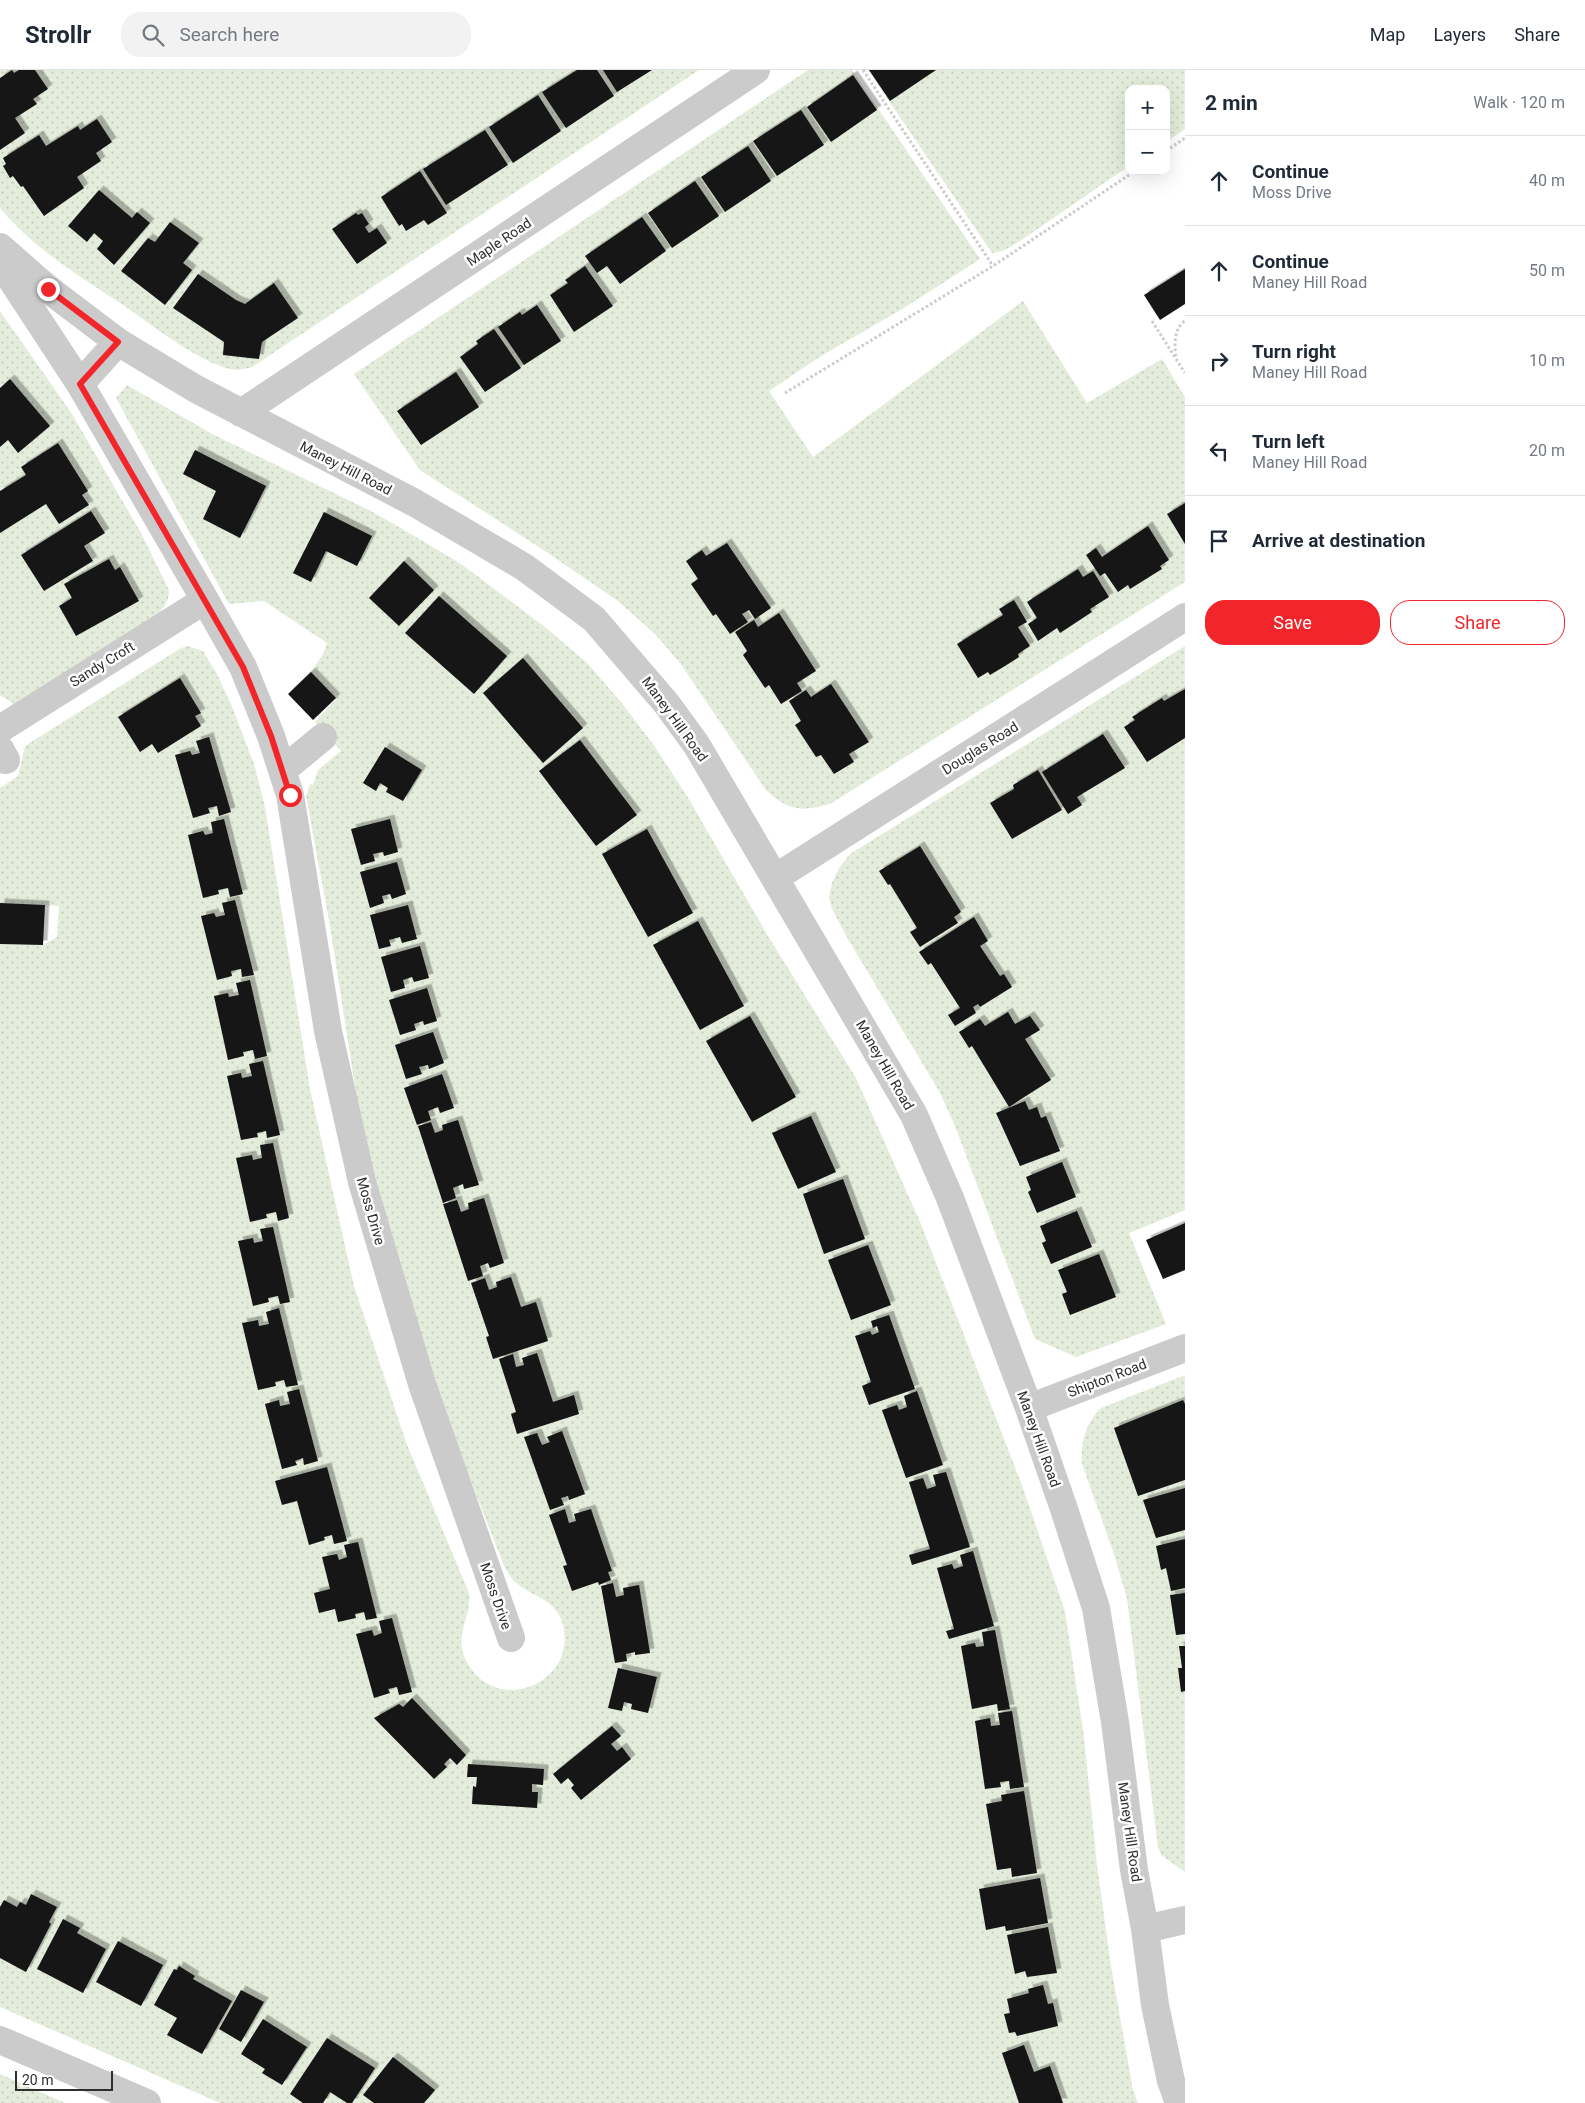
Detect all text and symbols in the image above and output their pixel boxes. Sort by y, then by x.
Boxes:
search box [121,12,471,57]
text: Strollr [25,21,91,49]
icon: search [139,21,167,49]
text: Search here [179,23,279,46]
text: Map [1370,24,1405,45]
text: Layers [1433,24,1486,45]
text: Share [1514,24,1560,45]
map controls [1125,85,1170,175]
button: + [1125,85,1170,130]
text: 2 min [1205,91,1258,115]
text: Walk · 120 m [1473,93,1565,112]
button: − [1125,130,1170,175]
text: Continue [1252,160,1329,183]
icon: ahead [1205,167,1233,195]
text: 40 m [1529,171,1565,190]
text: Moss Drive [1252,183,1332,202]
street label: Maple Road [464,215,534,269]
text: Continue [1252,250,1329,273]
icon: ahead [1205,257,1233,285]
text: 50 m [1529,261,1565,280]
text: Maney Hill Road [1252,273,1367,292]
route end [37,278,60,301]
text: Turn right [1252,340,1336,363]
icon: right [1205,347,1233,375]
text: 10 m [1529,351,1565,370]
text: Maney Hill Road [1252,363,1367,382]
text: Turn left [1252,430,1325,453]
icon: left [1205,437,1233,465]
street label: Maney Hill Road [297,438,395,498]
text: 20 m [1529,441,1565,460]
text: Maney Hill Road [1252,453,1367,472]
icon: arrive [1205,527,1233,555]
text: Arrive at destination [1252,529,1425,552]
button: Save [1205,600,1380,645]
button: Share [1390,600,1565,645]
street label: Sandy Croft [67,638,137,690]
street label: Maney Hill Road [639,674,711,764]
street label: Douglas Road [939,718,1021,778]
route start [279,784,302,807]
street label: Maney Hill Road [853,1017,917,1113]
street label: Moss Drive [354,1175,388,1247]
street label: Shipton Road [1065,1356,1149,1400]
street label: Maney Hill Road [1014,1389,1064,1489]
street label: Moss Drive [477,1560,515,1632]
street label: Maney Hill Road [1115,1781,1145,1883]
scale bar [15,2068,112,2091]
text: 20 m [22,2072,54,2088]

